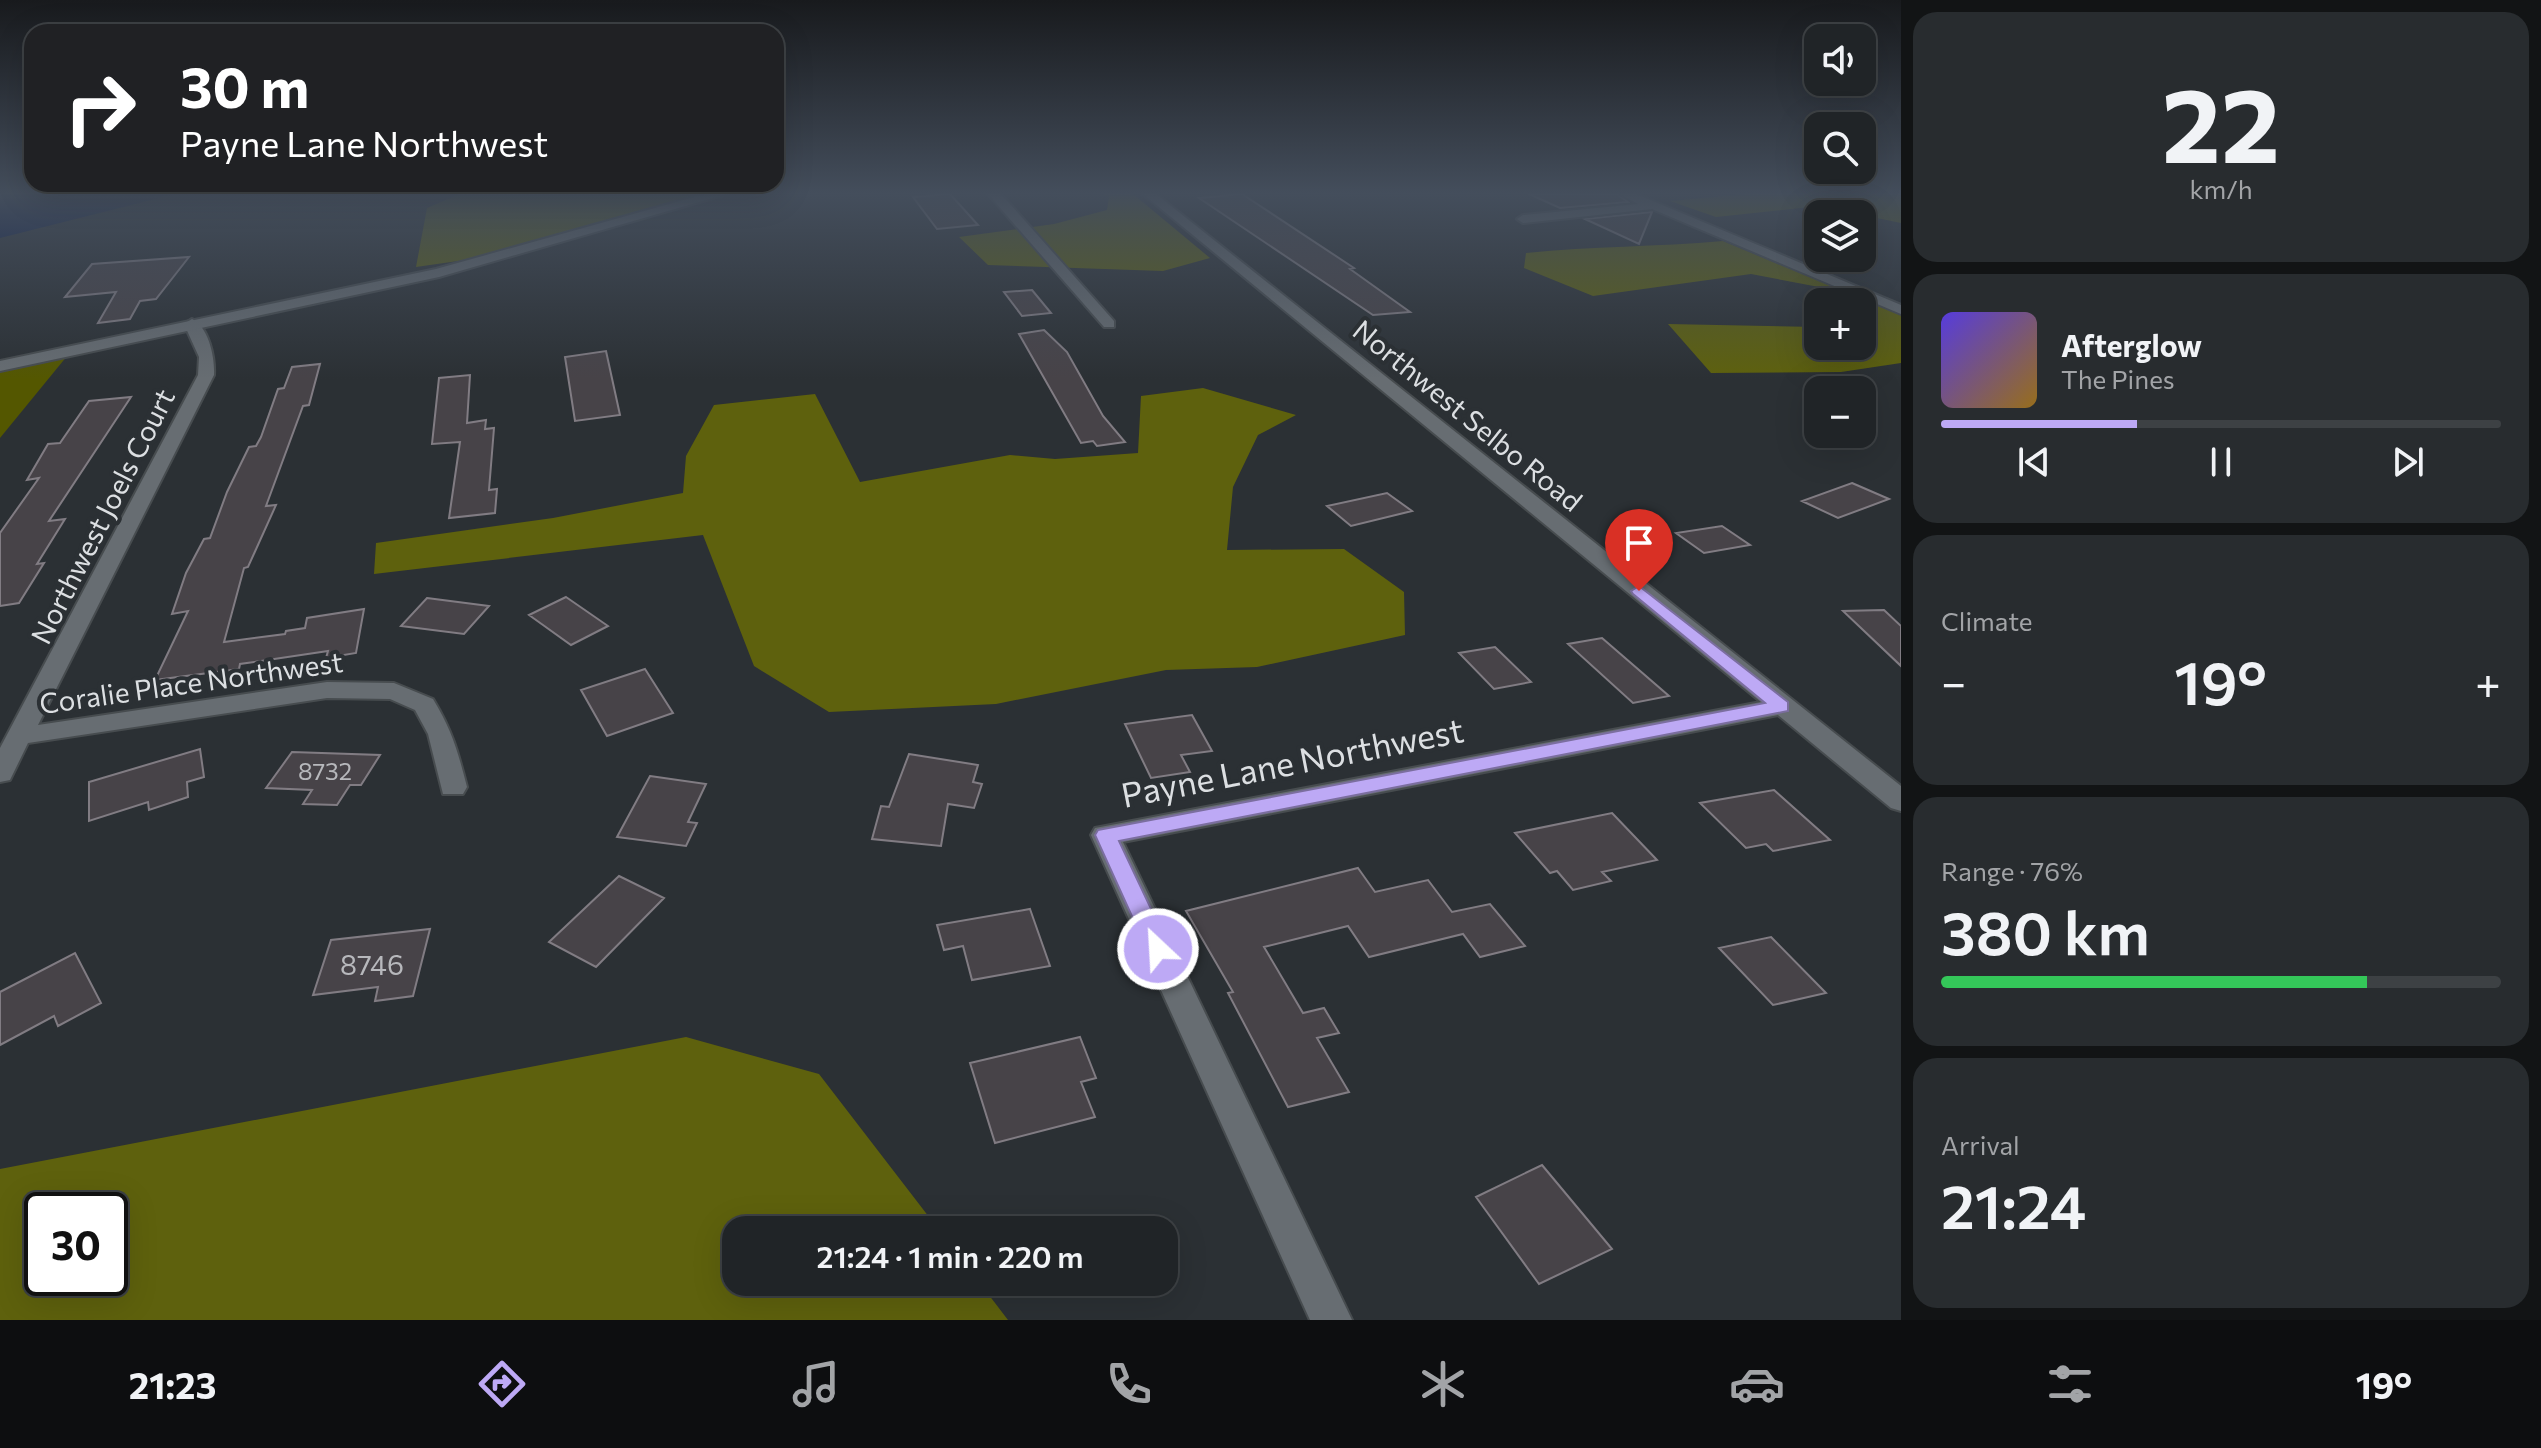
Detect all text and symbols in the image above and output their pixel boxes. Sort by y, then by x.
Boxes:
map controls [1804,24,1876,448]
button: sound [1804,24,1876,96]
text: 30 m [180,51,309,120]
icon: right [48,56,152,160]
text: 22 [2162,57,2280,184]
button: search [1804,112,1876,184]
text: Payne Lane Northwest [180,120,548,164]
text: km/h [2189,173,2253,204]
button: layers [1804,200,1876,272]
button: + [1804,288,1876,360]
street label: Northwest Selbo Road [1347,312,1589,518]
text: Afterglow [2061,326,2202,363]
text: The Pines [2061,363,2175,394]
button: − [1804,376,1876,448]
street label: Northwest Joels Court [23,383,181,649]
icon: previous [2012,440,2056,484]
icon: pause [2199,440,2243,484]
icon: next [2386,440,2430,484]
pin [1605,509,1673,591]
icon: arrive [1617,521,1661,565]
text: Climate [1941,605,2033,636]
street label: Coralie Place Northwest [37,644,345,720]
text: 19° [2174,644,2267,717]
text: − [1941,654,1966,708]
text: + [2475,654,2501,708]
street label: Payne Lane Northwest [1117,707,1467,815]
house number: 8732 [298,756,352,785]
text: Range · 76% [1941,855,2083,886]
text: 380 km [1941,894,2150,967]
position arrow [1116,907,1200,991]
house number: 8746 [340,947,404,981]
text: Arrival [1941,1129,2020,1160]
text: 21:24 [1941,1168,2086,1241]
speed limit sign: 30 [24,1192,128,1296]
text: 21:24 · 1 min · 220 m [817,1237,1083,1274]
icon: directions [474,1356,530,1412]
icon: music [788,1356,844,1412]
icon: phone [1101,1356,1157,1412]
icon: climate [1415,1356,1471,1412]
icon: car [1729,1356,1785,1412]
icon: filters [2042,1356,2098,1412]
text: 21:23 [129,1362,217,1406]
text: 19° [2356,1362,2412,1406]

